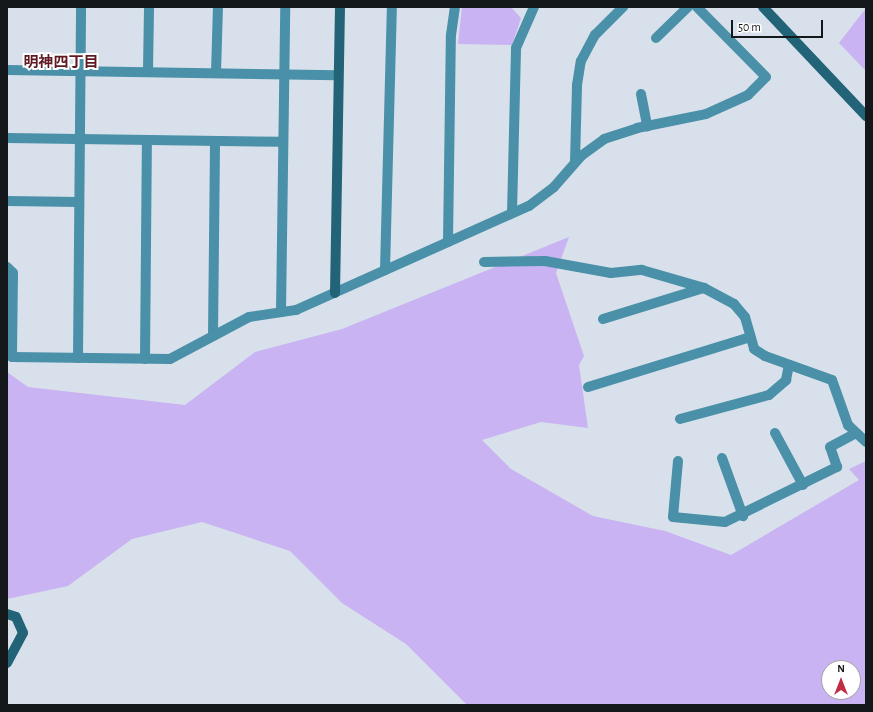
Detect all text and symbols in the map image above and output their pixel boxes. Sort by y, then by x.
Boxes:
scale bar [733,12,825,38]
text: 50 m [738,21,761,33]
district label: 明神四丁目 [24,54,98,72]
north arrow [821,660,861,700]
text: N [837,663,845,674]

